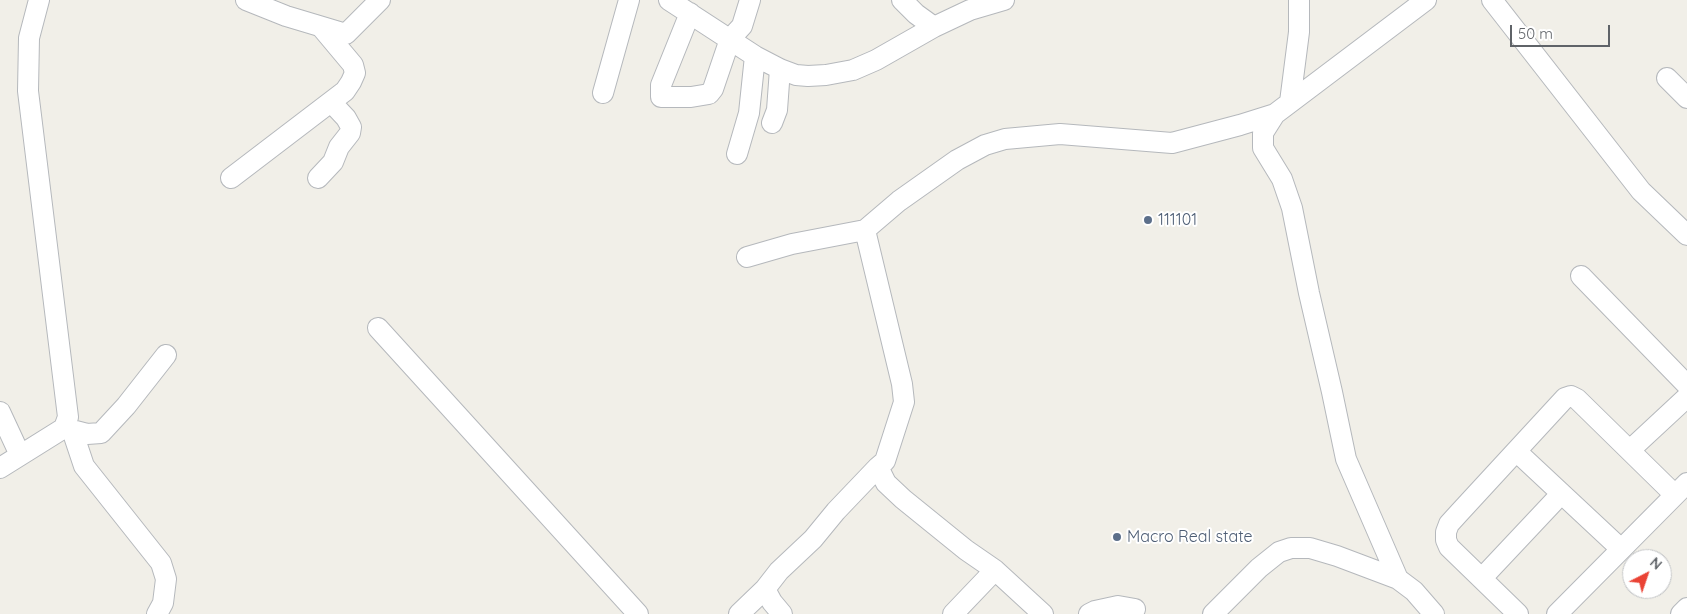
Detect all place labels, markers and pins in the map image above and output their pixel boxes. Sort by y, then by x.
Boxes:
place label: 111101 [1158,210,1197,230]
marker: 111101 [1142,214,1154,226]
place label: Macro Real state [1127,527,1253,547]
marker: Macro Real state [1111,531,1123,543]

